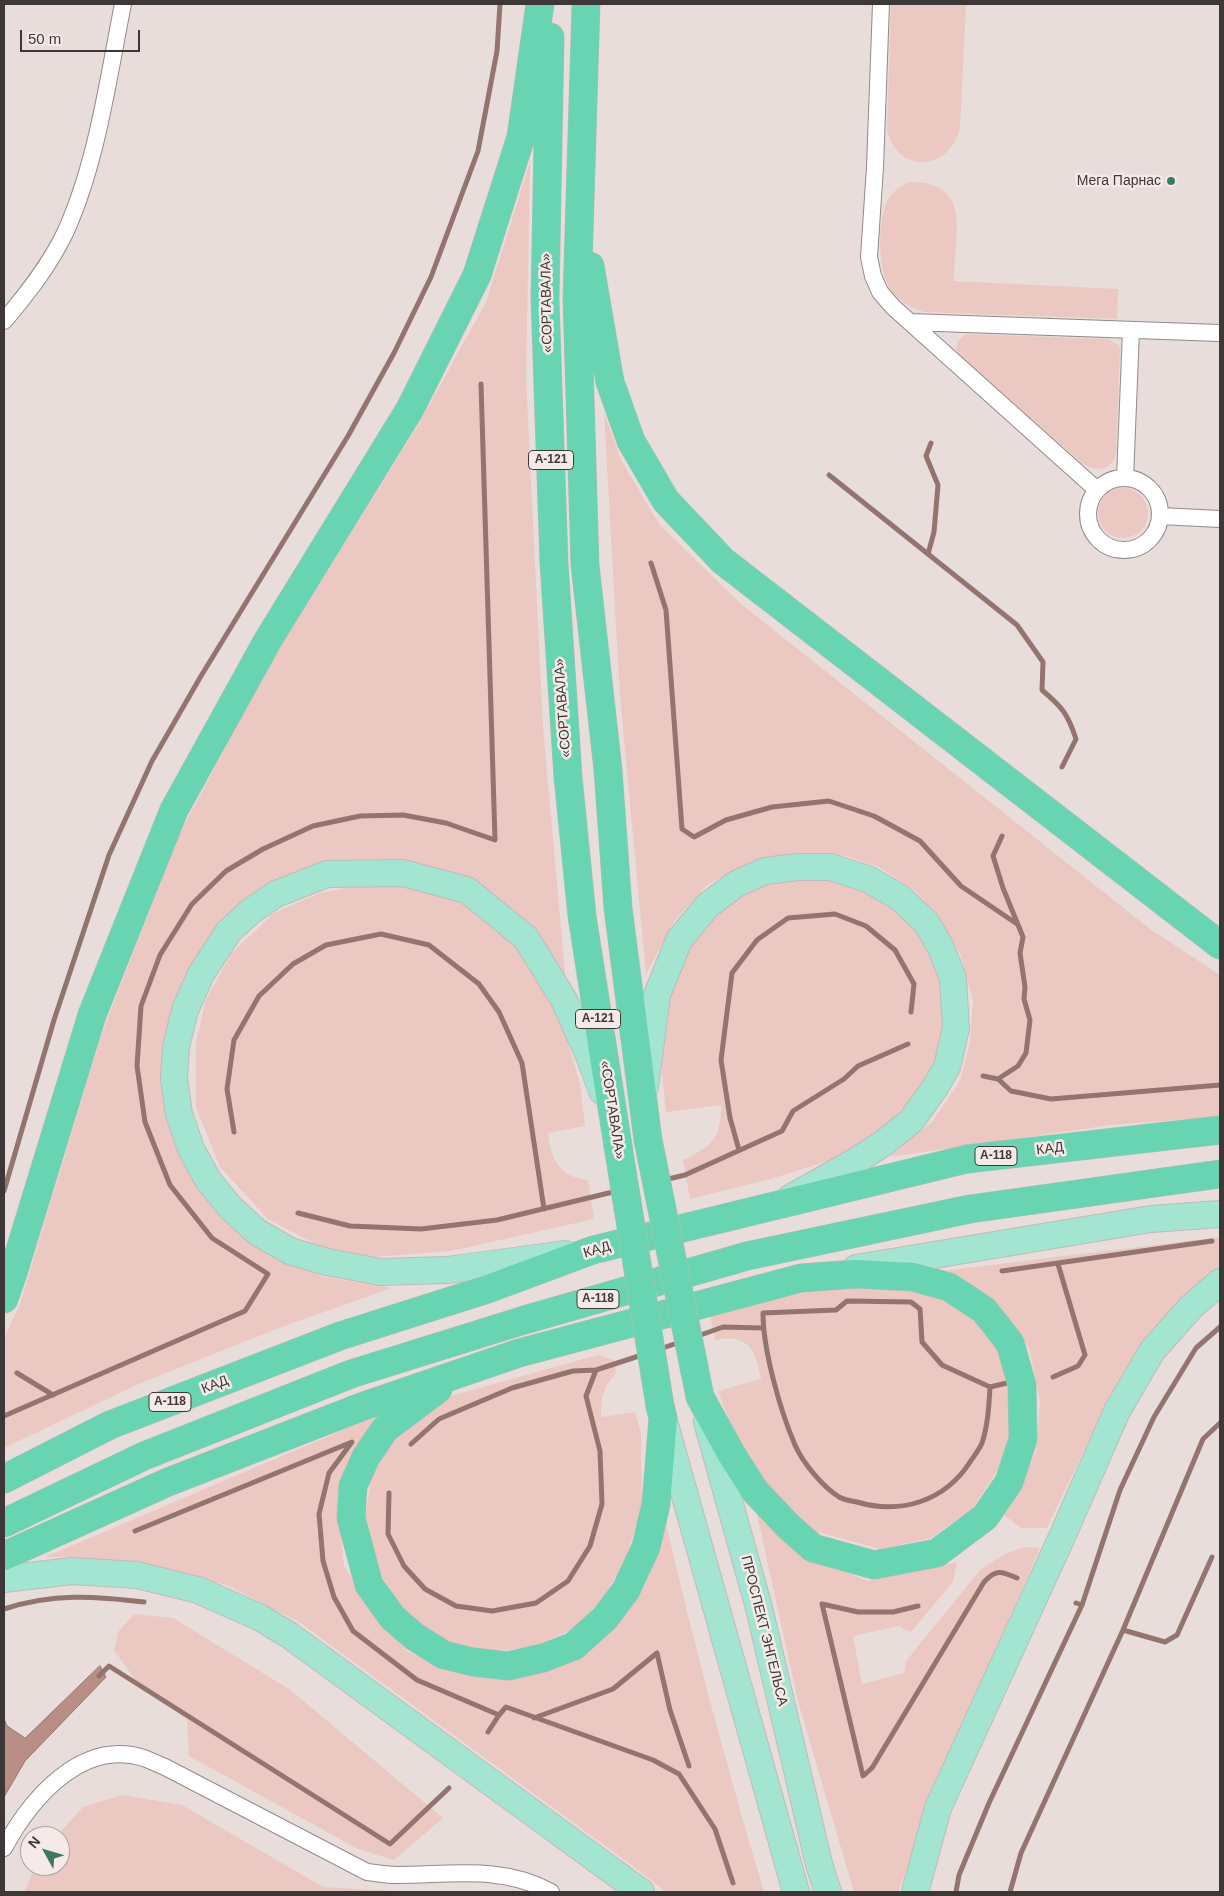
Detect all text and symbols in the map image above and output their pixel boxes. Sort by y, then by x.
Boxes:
scale bar [22,20,142,52]
text: 50 m [28,30,61,47]
place label: Мега Парнас [1077,173,1161,189]
marker: Мега Парнас [1165,175,1177,187]
street label: «СОРТАВАЛА» [538,253,556,353]
road number: А-121 [528,450,574,470]
street label: «СОРТАВАЛА» [551,658,575,758]
road number: А-121 [576,1010,620,1028]
street label: «СОРТАВАЛА» [596,1060,628,1160]
street label: КАД [1035,1139,1065,1159]
road number: А-118 [975,1146,1017,1166]
street label: КАД [581,1238,613,1262]
road number: А-118 [577,1290,619,1308]
street label: КАД [199,1372,231,1398]
road number: А-118 [149,1392,191,1411]
street label: ПРОСПЕКТ ЭНГЕЛЬСА [737,1554,791,1708]
north arrow [20,1826,70,1876]
text: N [25,1833,44,1851]

